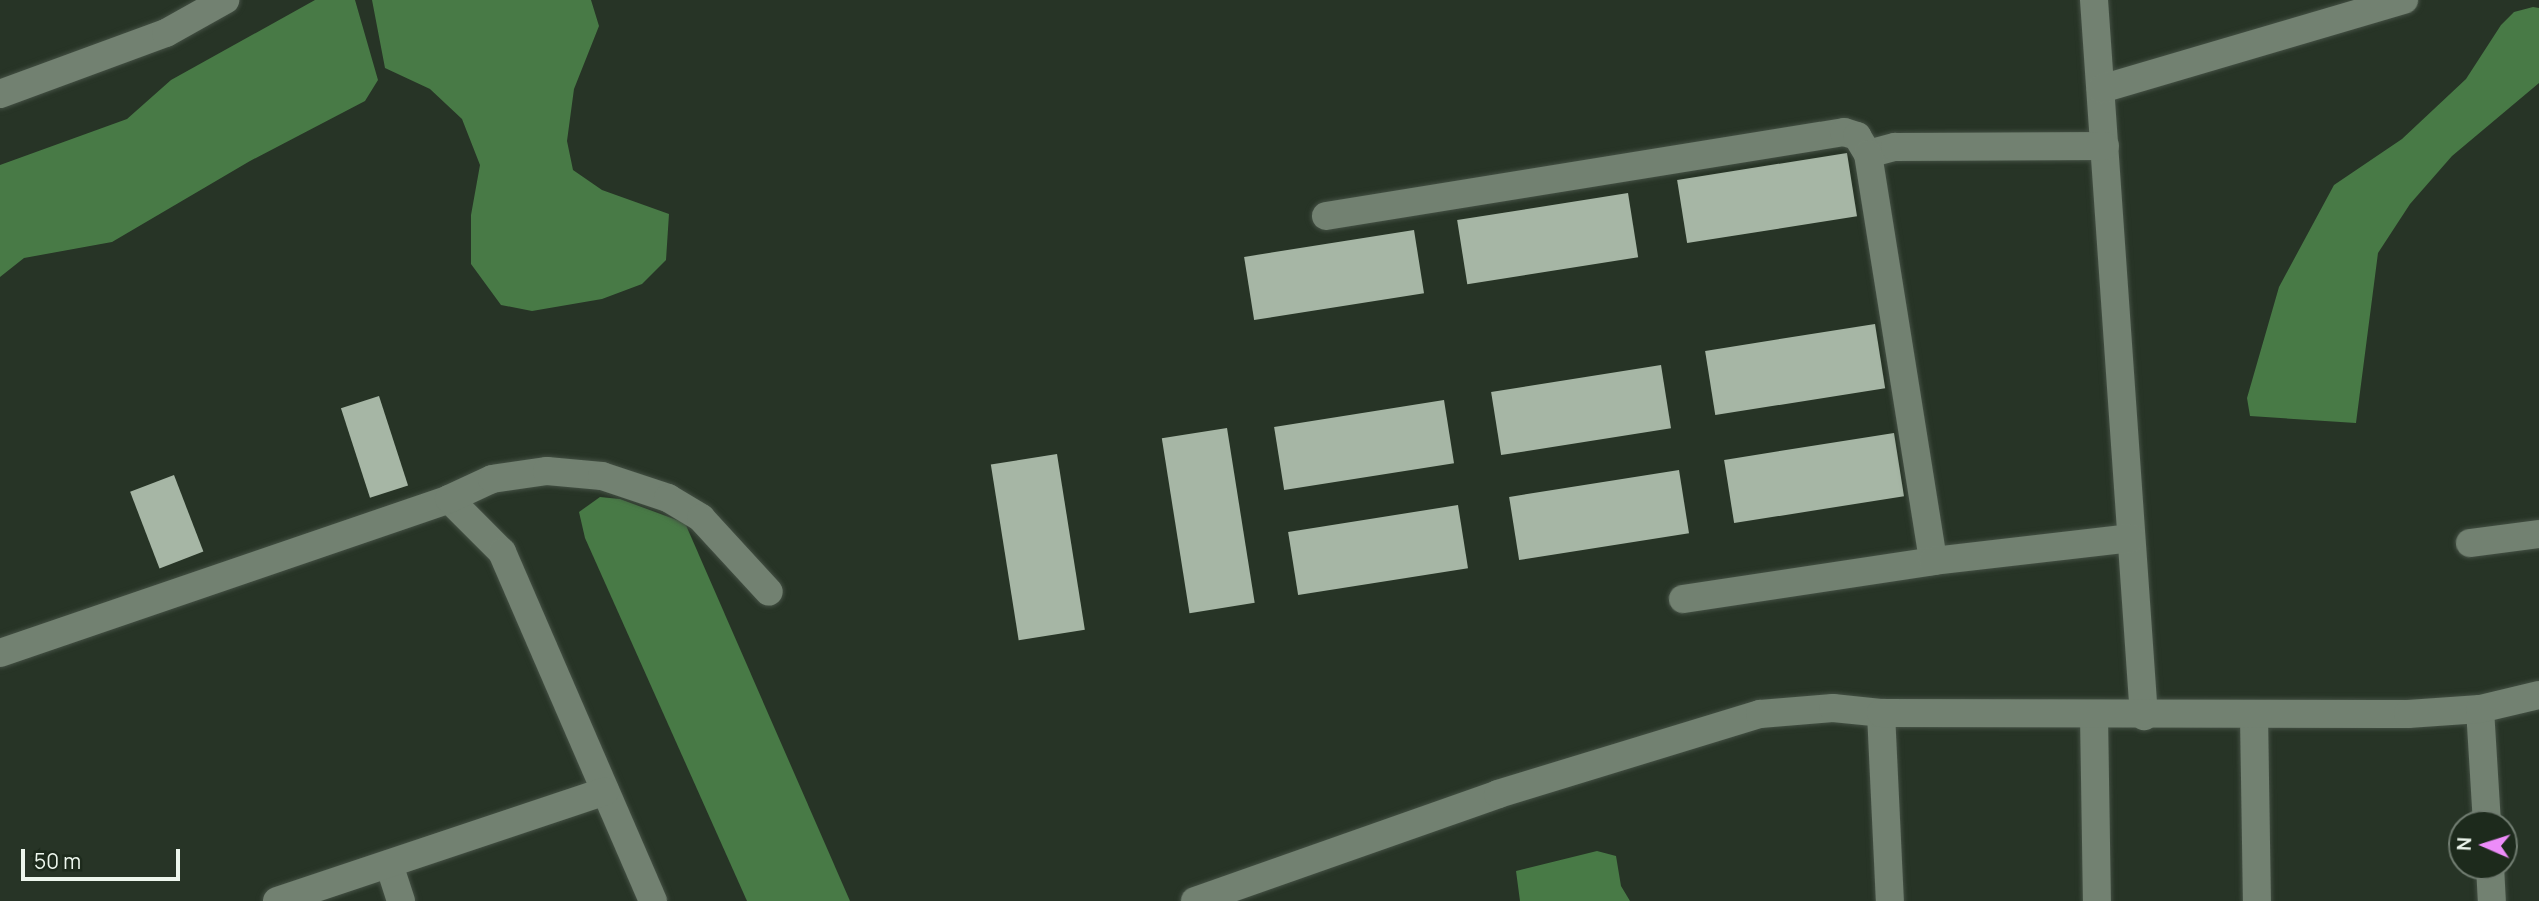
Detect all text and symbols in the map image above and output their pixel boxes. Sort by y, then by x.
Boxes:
north arrow [2448,810,2518,880]
scale bar [24,834,184,878]
text: N [2451,837,2477,852]
text: 50 m [34,847,81,875]

